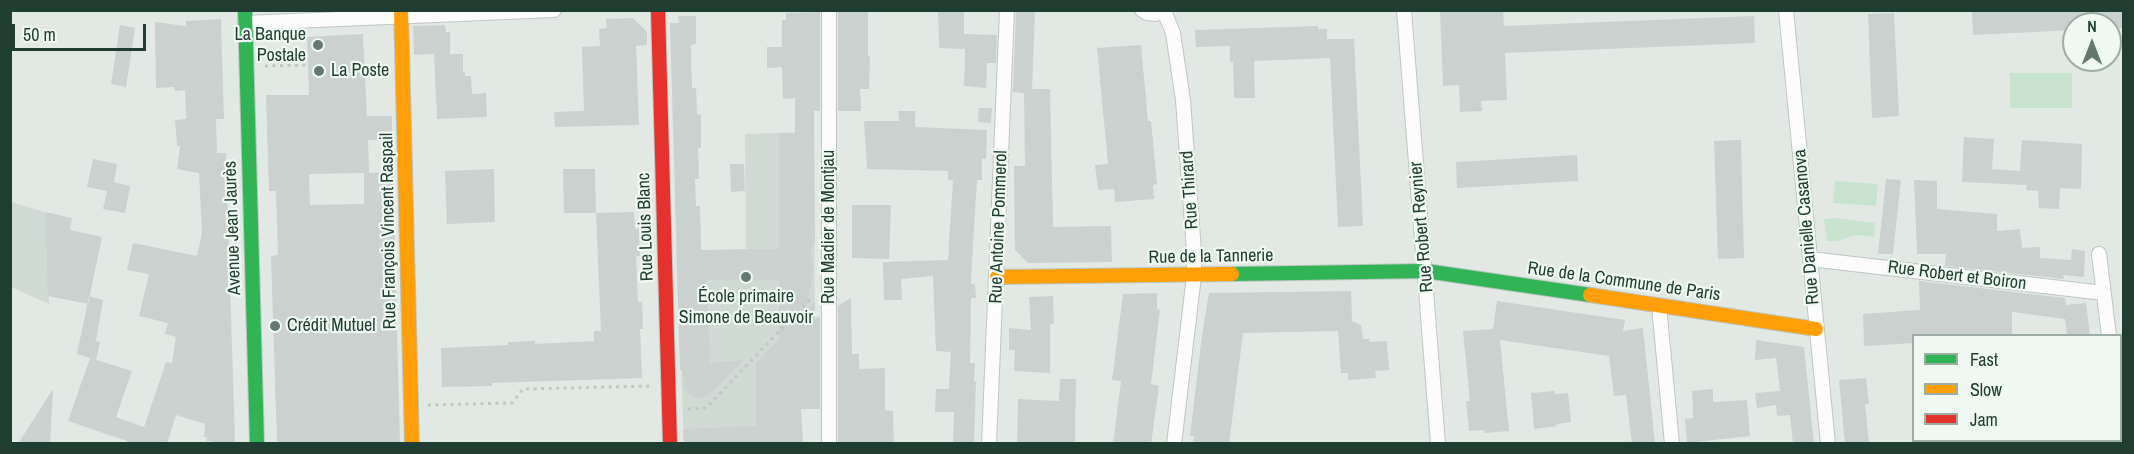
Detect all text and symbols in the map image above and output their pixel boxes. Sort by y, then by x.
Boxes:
scale bar [15,12,148,50]
north arrow [2062,12,2122,72]
text: N [2087,15,2097,37]
text: 50 m [23,22,56,47]
place label: La Banque Postale [235,24,306,66]
marker: La Banque Postale [311,38,325,52]
place label: La Poste [331,60,389,82]
marker: La Poste [312,64,326,78]
street label: Rue François Vincent Raspail [376,133,402,329]
street label: Rue Danielle Casanova [1789,148,1825,306]
street label: Rue Madier de Montjau [818,150,840,304]
street label: Rue Antoine Pommerol [986,150,1012,304]
street label: Rue Thirard [1176,150,1204,230]
street label: Avenue Jean Jaurès [220,161,246,295]
street label: Rue Robert Reynier [1406,161,1438,293]
street label: Rue Louis Blanc [633,173,659,281]
street label: Rue de la Tannerie [1148,245,1274,269]
street label: Rue Robert et Boiron [1886,257,2028,295]
street label: Rue de la Commune de Paris [1526,258,1722,306]
marker: École primaire Simone de Beauvoir [739,270,753,284]
place label: École primaire Simone de Beauvoir [679,286,813,328]
place label: Crédit Mutuel [287,315,376,337]
marker: Crédit Mutuel [268,319,282,333]
legend [1912,334,2122,442]
text: Fast [1970,347,1998,372]
text: Slow [1970,377,2002,402]
text: Jam [1970,407,1998,432]

